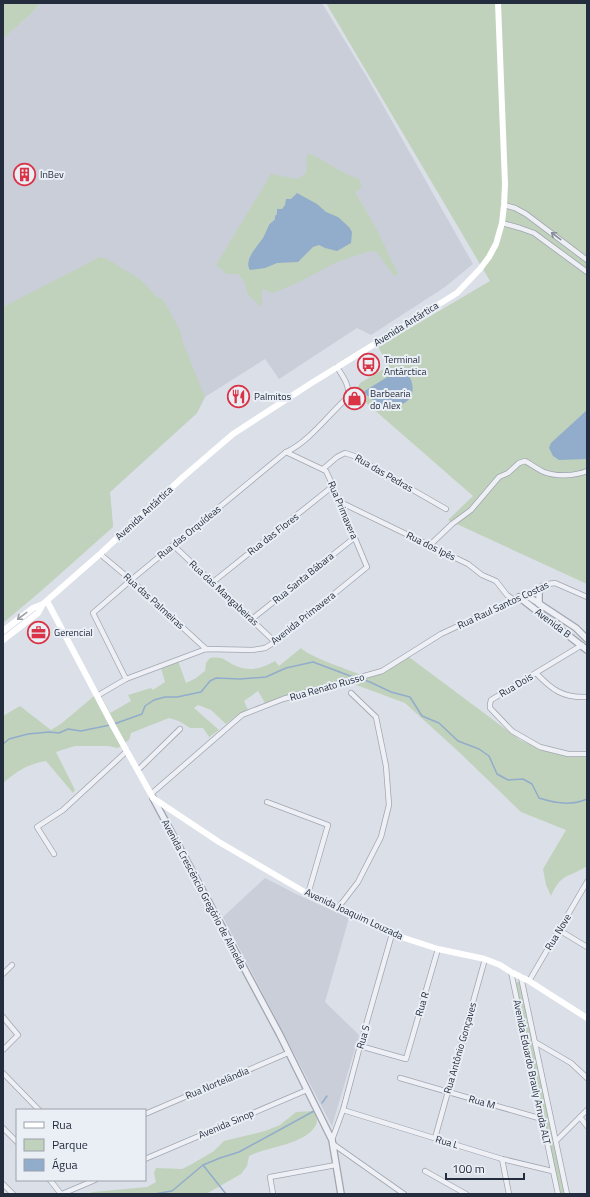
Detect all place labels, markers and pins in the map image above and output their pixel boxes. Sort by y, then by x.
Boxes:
building icon: InBev [11,161,37,187]
place label: InBev [40,167,64,182]
bus stop icon: Terminal Antárctica [356,352,382,378]
place label: Terminal Antárctica [384,352,427,379]
restaurant icon: Palmitos [225,383,251,409]
shop icon: Barbearia do Alex [341,386,367,412]
place label: Barbearia do Alex [370,386,411,413]
place label: Palmitos [254,389,292,404]
office icon: Gerencial [26,619,52,645]
place label: Gerencial [54,625,93,640]

